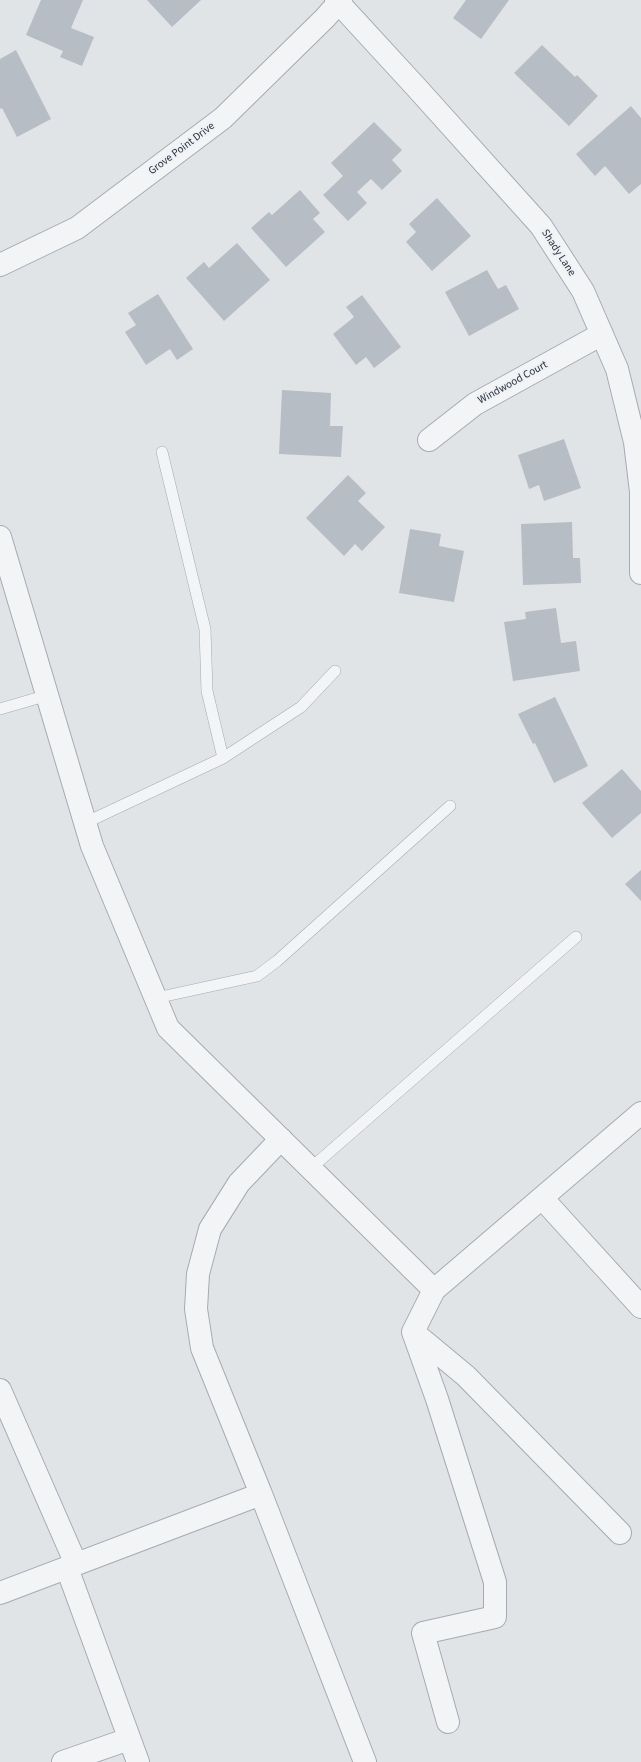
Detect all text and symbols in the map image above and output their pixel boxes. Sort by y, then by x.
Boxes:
street label: Grove Point Drive [146,120,218,178]
street label: Shady Lane [538,227,578,279]
street label: Windwood Court [476,358,550,408]

